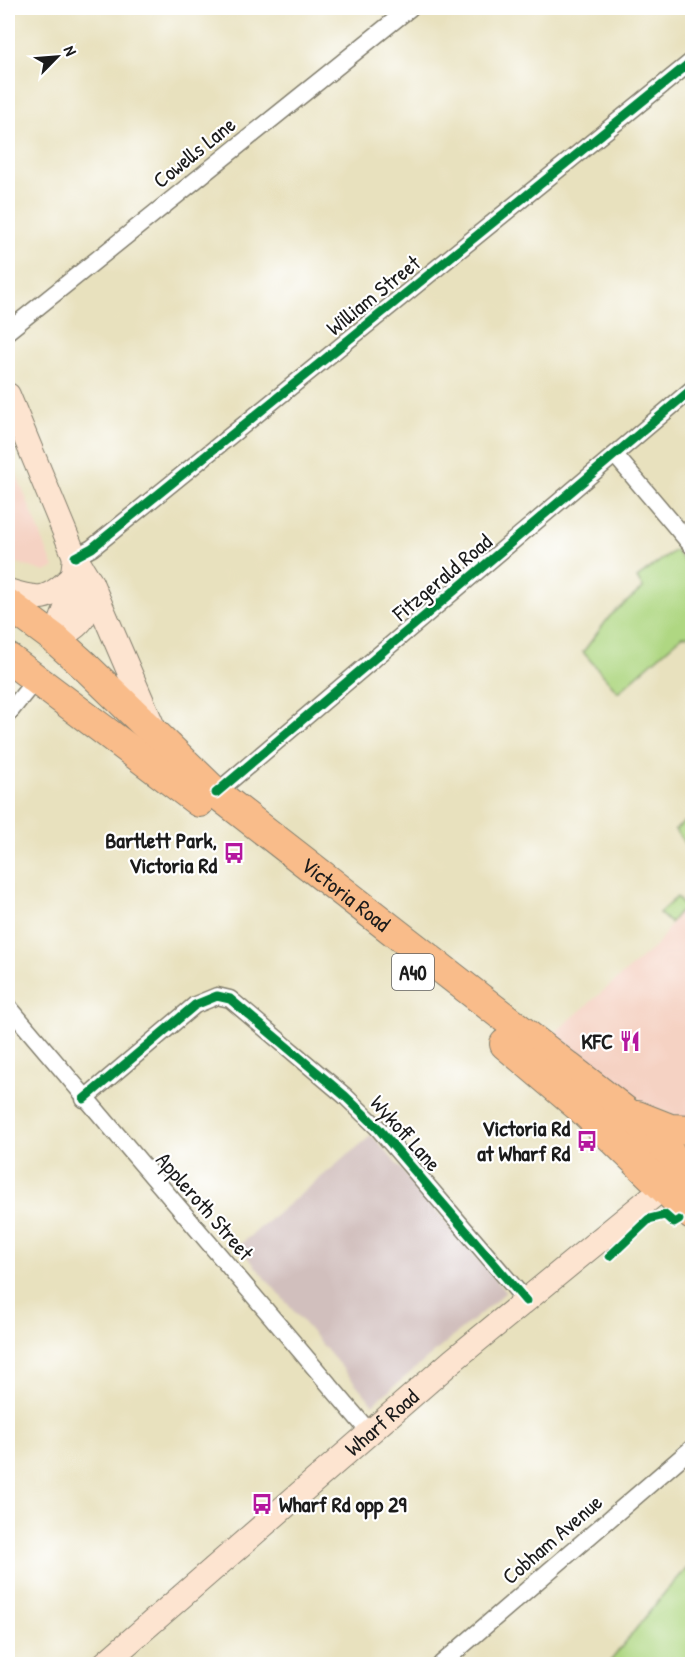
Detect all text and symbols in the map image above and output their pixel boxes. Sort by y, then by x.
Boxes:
north arrow [27,27,87,87]
text: N [59,42,83,60]
street label: Cowells Lane [146,109,242,195]
street label: William Street [320,248,427,342]
street label: Fitzgerald Road [385,526,498,628]
place label: Bartlett Park, Victoria Rd [105,825,217,880]
bus stop icon: Bartlett Park, Victoria Rd [222,841,246,865]
street label: Victoria Road [295,850,397,939]
road number: A40 [392,954,434,990]
place label: KFC [581,1026,613,1056]
restaurant icon: KFC [618,1029,642,1053]
street label: Wykoff Lane [364,1088,448,1178]
place label: Victoria Rd at Wharf Rd [477,1113,570,1168]
bus stop icon: Victoria Rd at Wharf Rd [575,1129,599,1153]
street label: Appleroth Street [150,1145,261,1267]
street label: Wharf Road [338,1382,425,1463]
street label: Cobham Avenue [495,1487,609,1591]
place label: Wharf Rd opp 29 [279,1489,407,1520]
bus stop icon: Wharf Rd opp 29 [250,1492,274,1516]

